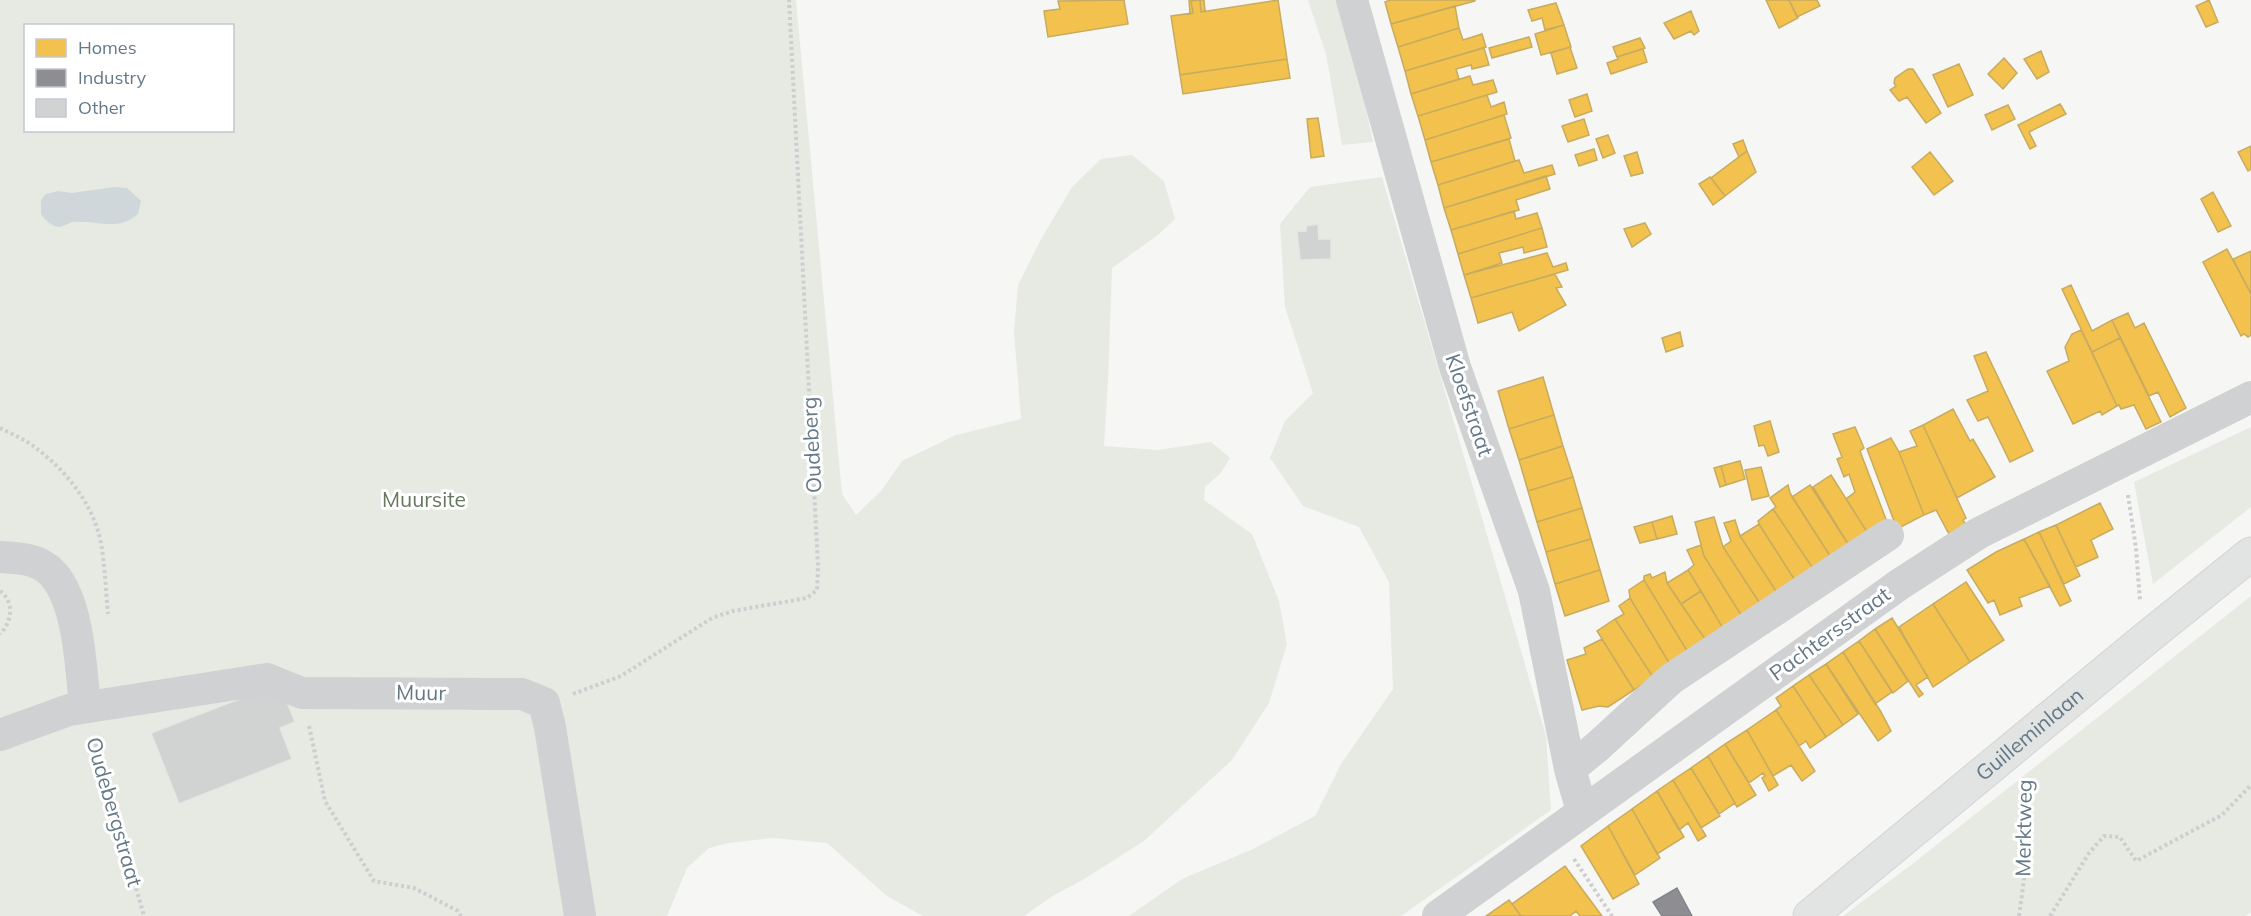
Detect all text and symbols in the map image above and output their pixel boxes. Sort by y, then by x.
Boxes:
legend [24,24,234,132]
text: Homes [78,36,137,59]
text: Industry [78,66,147,89]
text: Other [78,96,126,119]
street label: Kloefstraat [1440,350,1500,459]
street label: Oudeberg [795,396,827,494]
park label: Muursite [382,486,466,512]
street label: Pachtersstraat [1764,581,1895,686]
street label: Muur [396,679,447,705]
street label: Guilleminlaan [1970,682,2088,786]
street label: Oudebergstraat [81,734,149,889]
street label: Merktweg [2009,779,2037,877]

